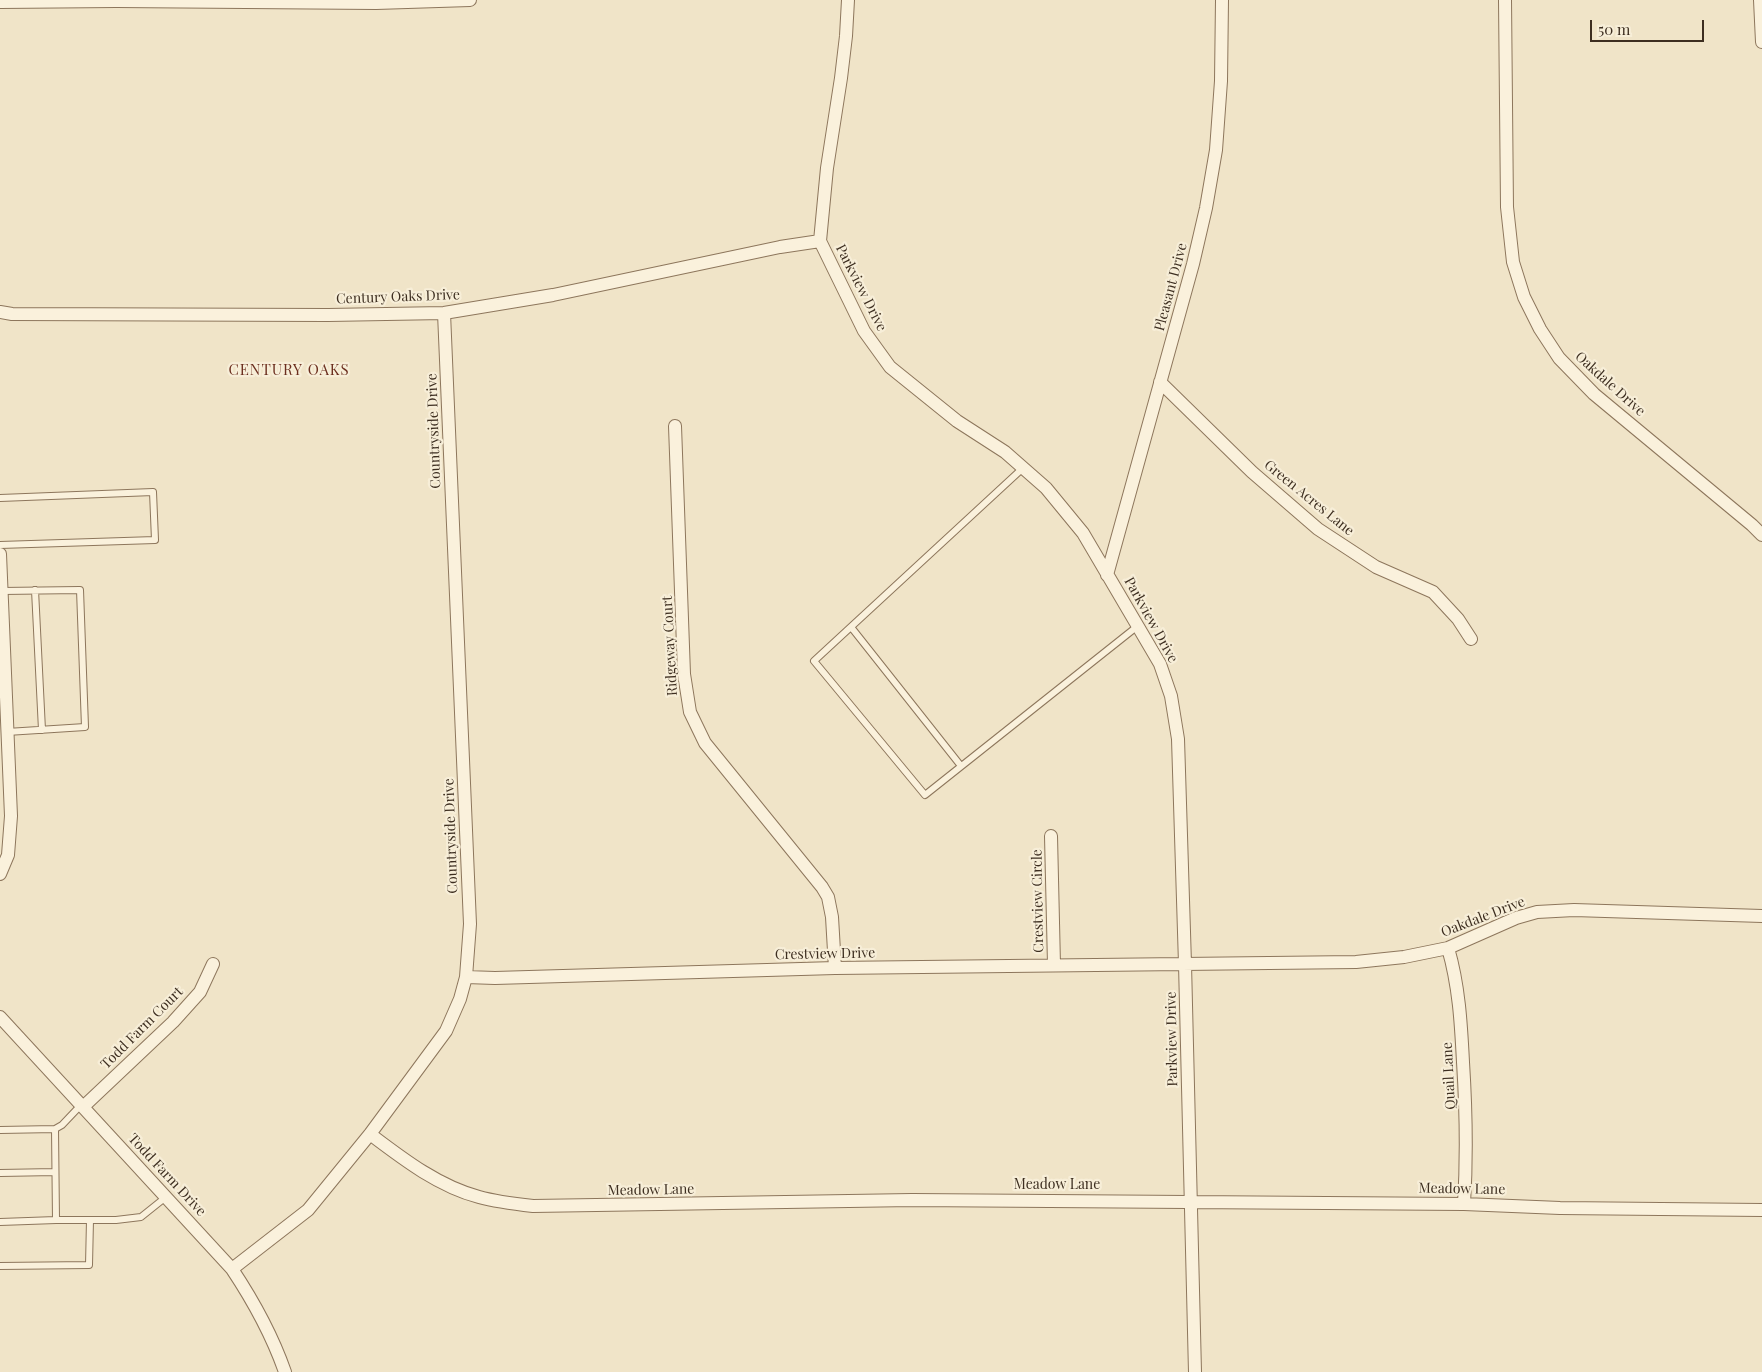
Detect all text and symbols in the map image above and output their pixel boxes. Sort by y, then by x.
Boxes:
scale bar [1592,10,1706,42]
text: 50 m [1598,19,1630,39]
street label: Pleasant Drive [1151,241,1191,333]
street label: Parkview Drive [832,242,890,334]
street label: Century Oaks Drive [336,286,460,308]
street label: Oakdale Drive [1572,348,1648,420]
district label: CENTURY OAKS [227,361,351,379]
street label: Countryside Drive [424,373,444,489]
street label: Green Acres Lane [1261,457,1357,539]
street label: Parkview Drive [1121,574,1181,666]
street label: Ridgeway Court [659,595,681,697]
street label: Countryside Drive [441,778,461,894]
street label: Crestview Circle [1029,849,1047,953]
street label: Oakdale Drive [1439,893,1527,941]
street label: Crestview Drive [775,945,875,963]
street label: Todd Farm Court [98,984,186,1072]
street label: Parkview Drive [1163,991,1181,1087]
street label: Quail Lane [1439,1042,1459,1110]
street label: Todd Farm Drive [124,1130,210,1220]
street label: Meadow Lane [1014,1177,1100,1193]
street label: Meadow Lane [1419,1180,1505,1198]
street label: Meadow Lane [608,1181,694,1199]

